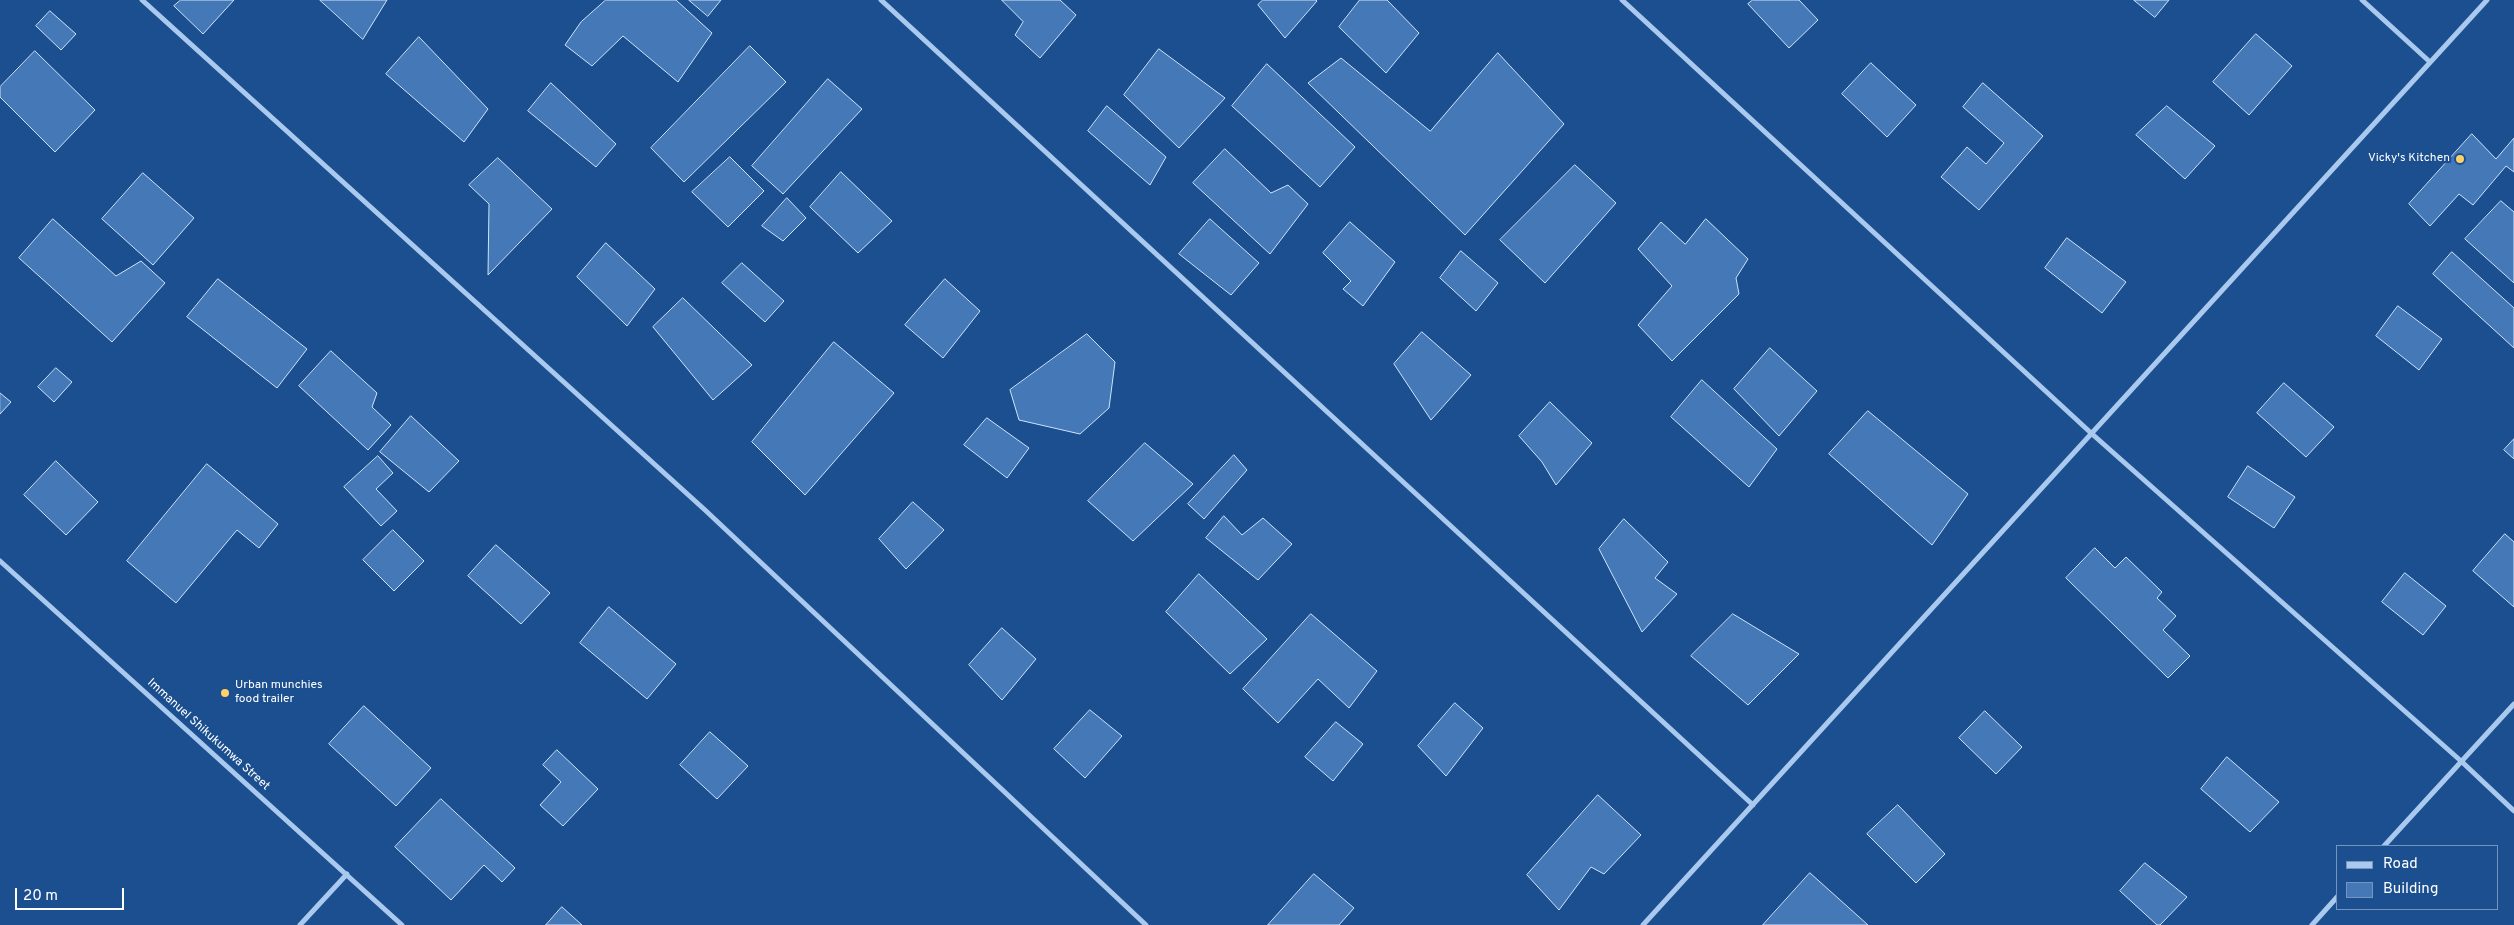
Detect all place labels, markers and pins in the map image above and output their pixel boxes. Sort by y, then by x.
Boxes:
place label: Vicky's Kitchen [2368,152,2450,166]
marker: Vicky's Kitchen [2454,153,2466,165]
place label: Urban munchies food trailer [235,679,323,707]
marker: Urban munchies food trailer [219,687,231,699]

